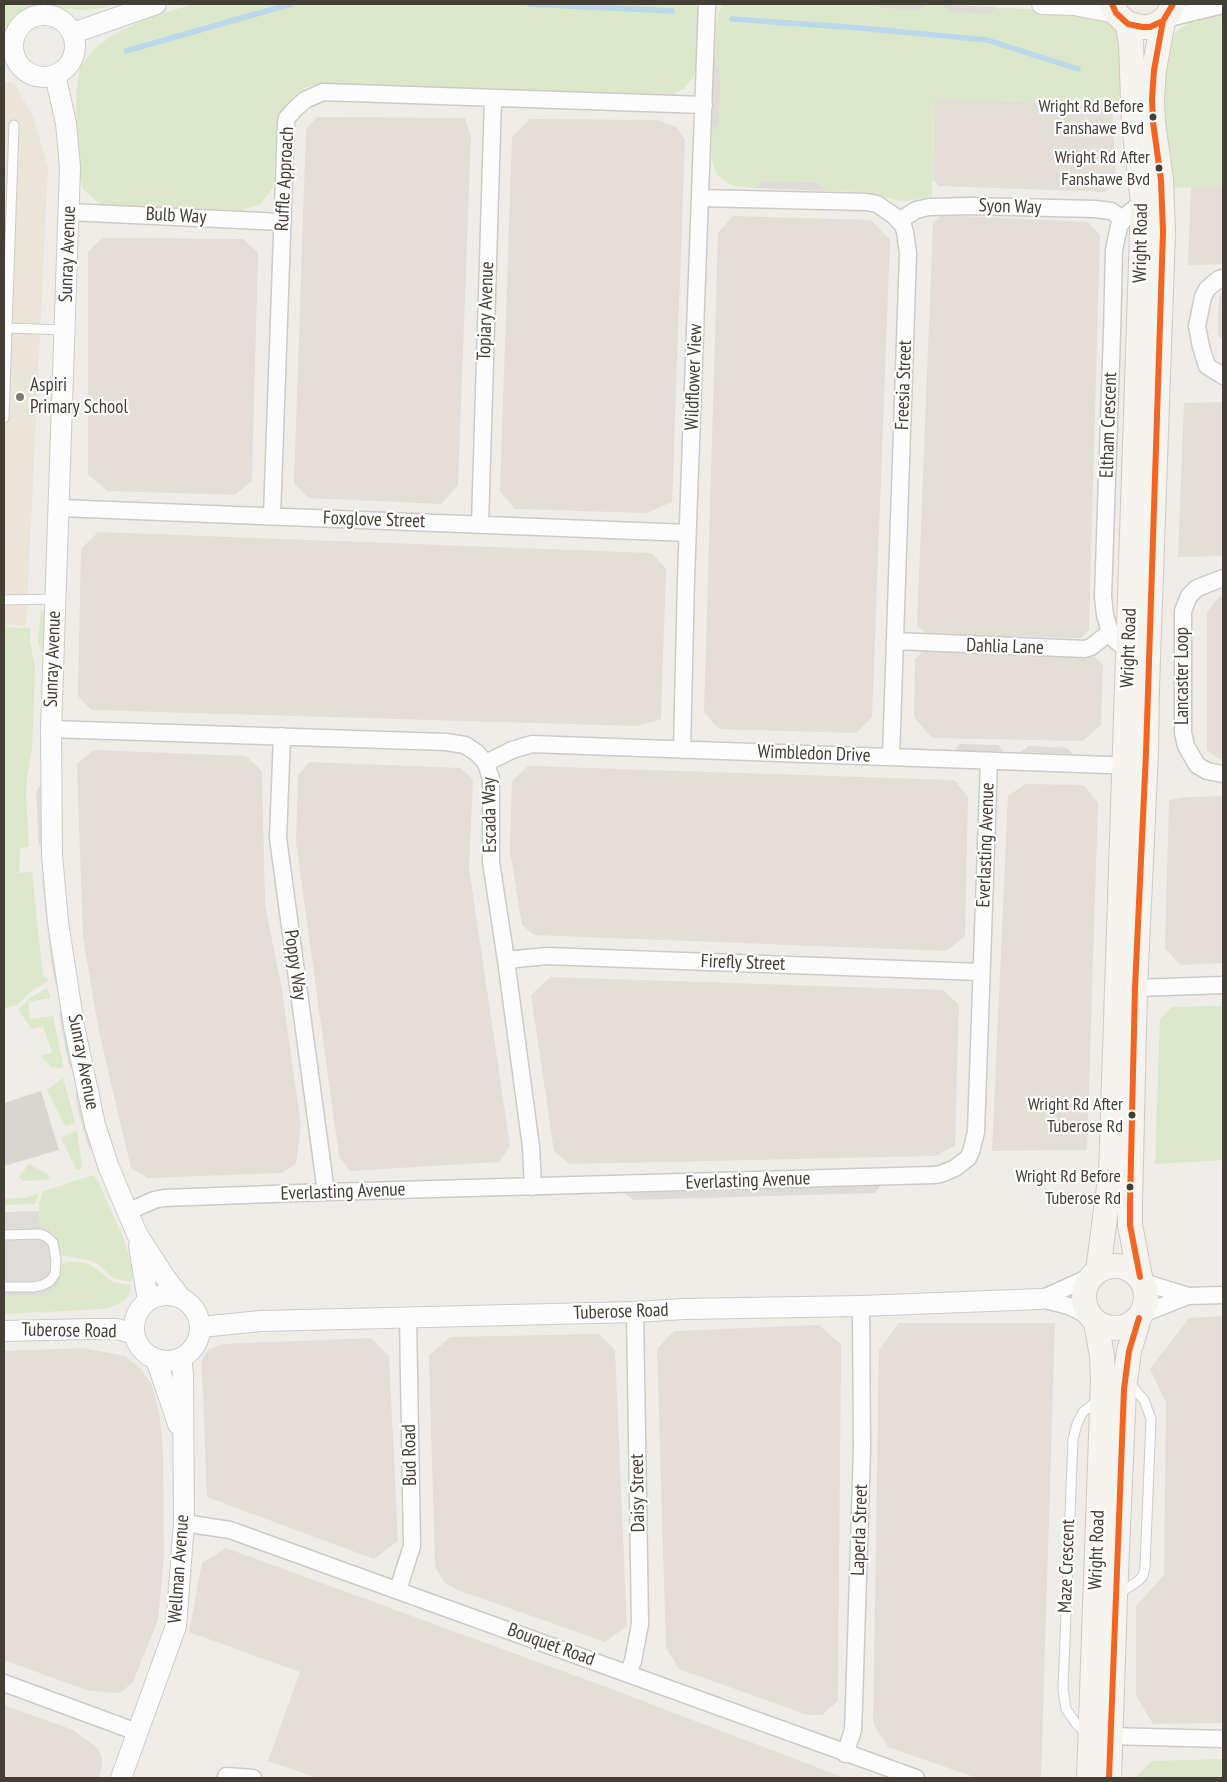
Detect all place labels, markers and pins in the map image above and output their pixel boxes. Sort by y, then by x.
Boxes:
place label: Wright Rd Before Fanshawe Bvd [1038,96,1144,138]
marker: Wright Rd Before Fanshawe Bvd [1148,112,1158,122]
place label: Wright Rd After Fanshawe Bvd [1055,147,1150,190]
marker: Wright Rd After Fanshawe Bvd [1154,163,1164,173]
place label: Aspiri Primary School [30,375,128,419]
marker: Aspiri Primary School [14,391,26,403]
place label: Wright Rd After Tuberose Rd [1028,1094,1123,1136]
marker: Wright Rd After Tuberose Rd [1127,1110,1137,1120]
place label: Wright Rd Before Tuberose Rd [1015,1166,1121,1208]
marker: Wright Rd Before Tuberose Rd [1125,1182,1135,1192]

